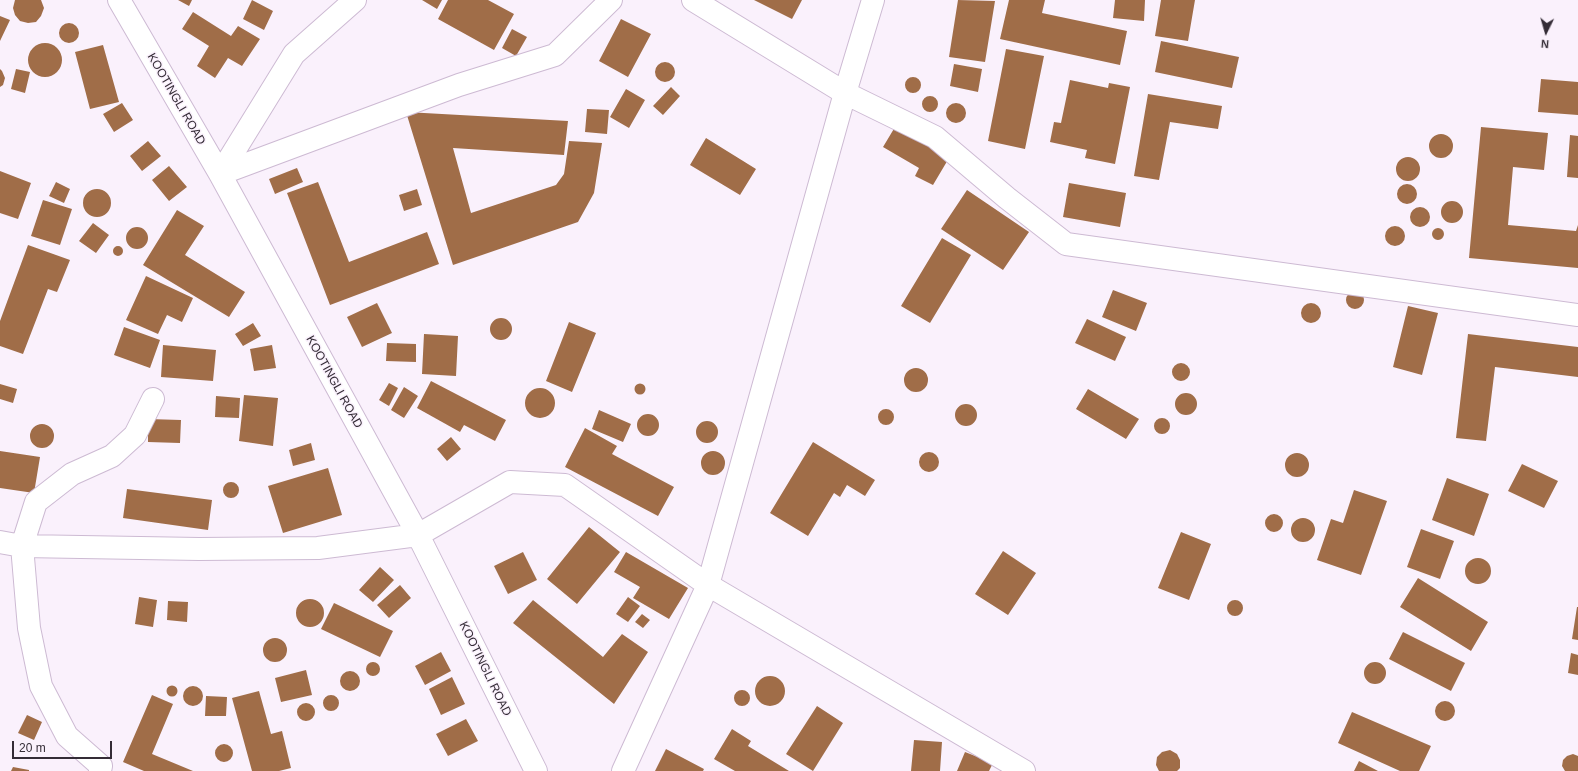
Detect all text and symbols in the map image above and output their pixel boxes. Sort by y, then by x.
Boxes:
north arrow [1526,12,1566,52]
text: N [1540,38,1549,50]
street label: KOOTINGLI ROAD [144,51,208,147]
street label: KOOTINGLI ROAD [303,333,365,431]
street label: KOOTINGLI ROAD [456,619,514,719]
scale bar [14,733,114,759]
text: 20 m [19,741,46,755]

